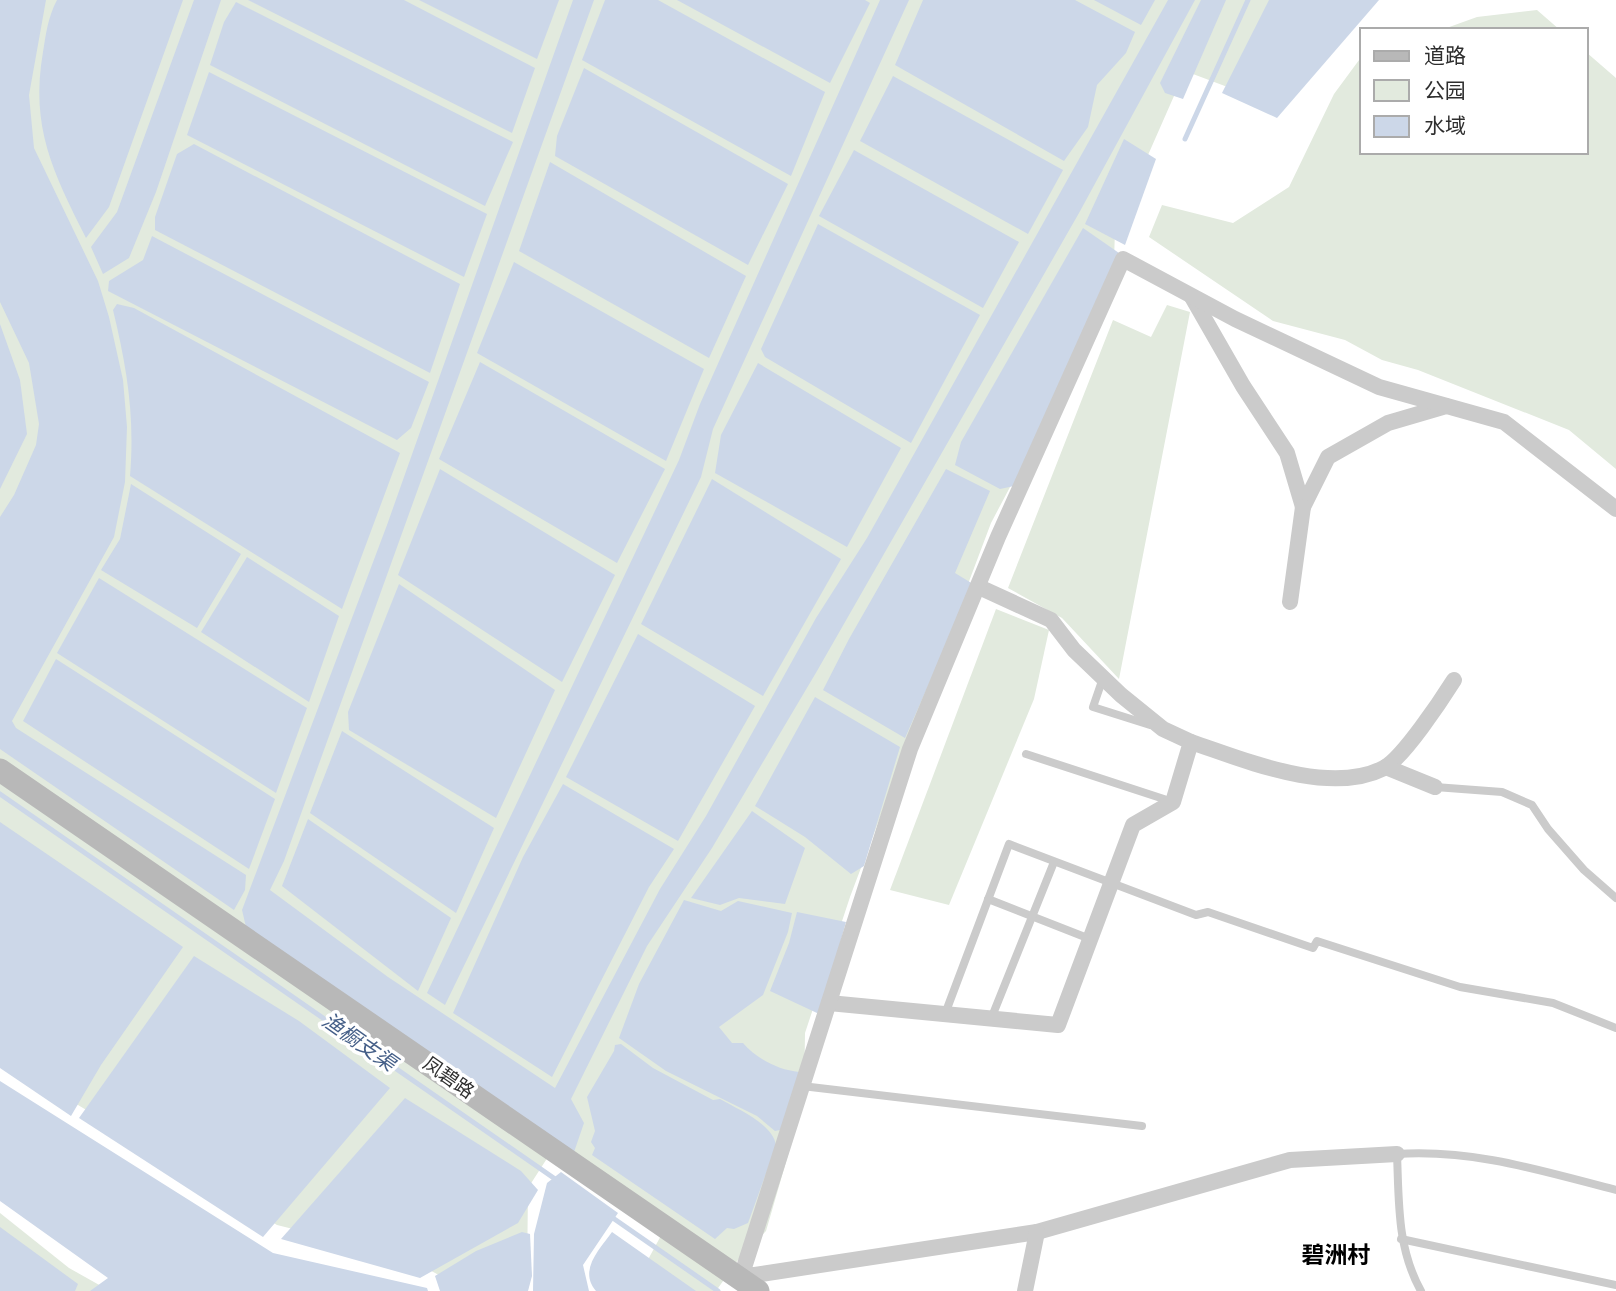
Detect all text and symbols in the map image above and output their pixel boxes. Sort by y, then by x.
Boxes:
legend [1360,28,1588,154]
text: 道路 [1424,42,1466,69]
text: 公园 [1424,77,1466,104]
text: 水域 [1424,112,1466,139]
water label: 渔橱支渠 [317,1006,404,1078]
street label: 凤碧路 [419,1051,479,1103]
district label: 碧洲村 [1302,1240,1371,1269]

